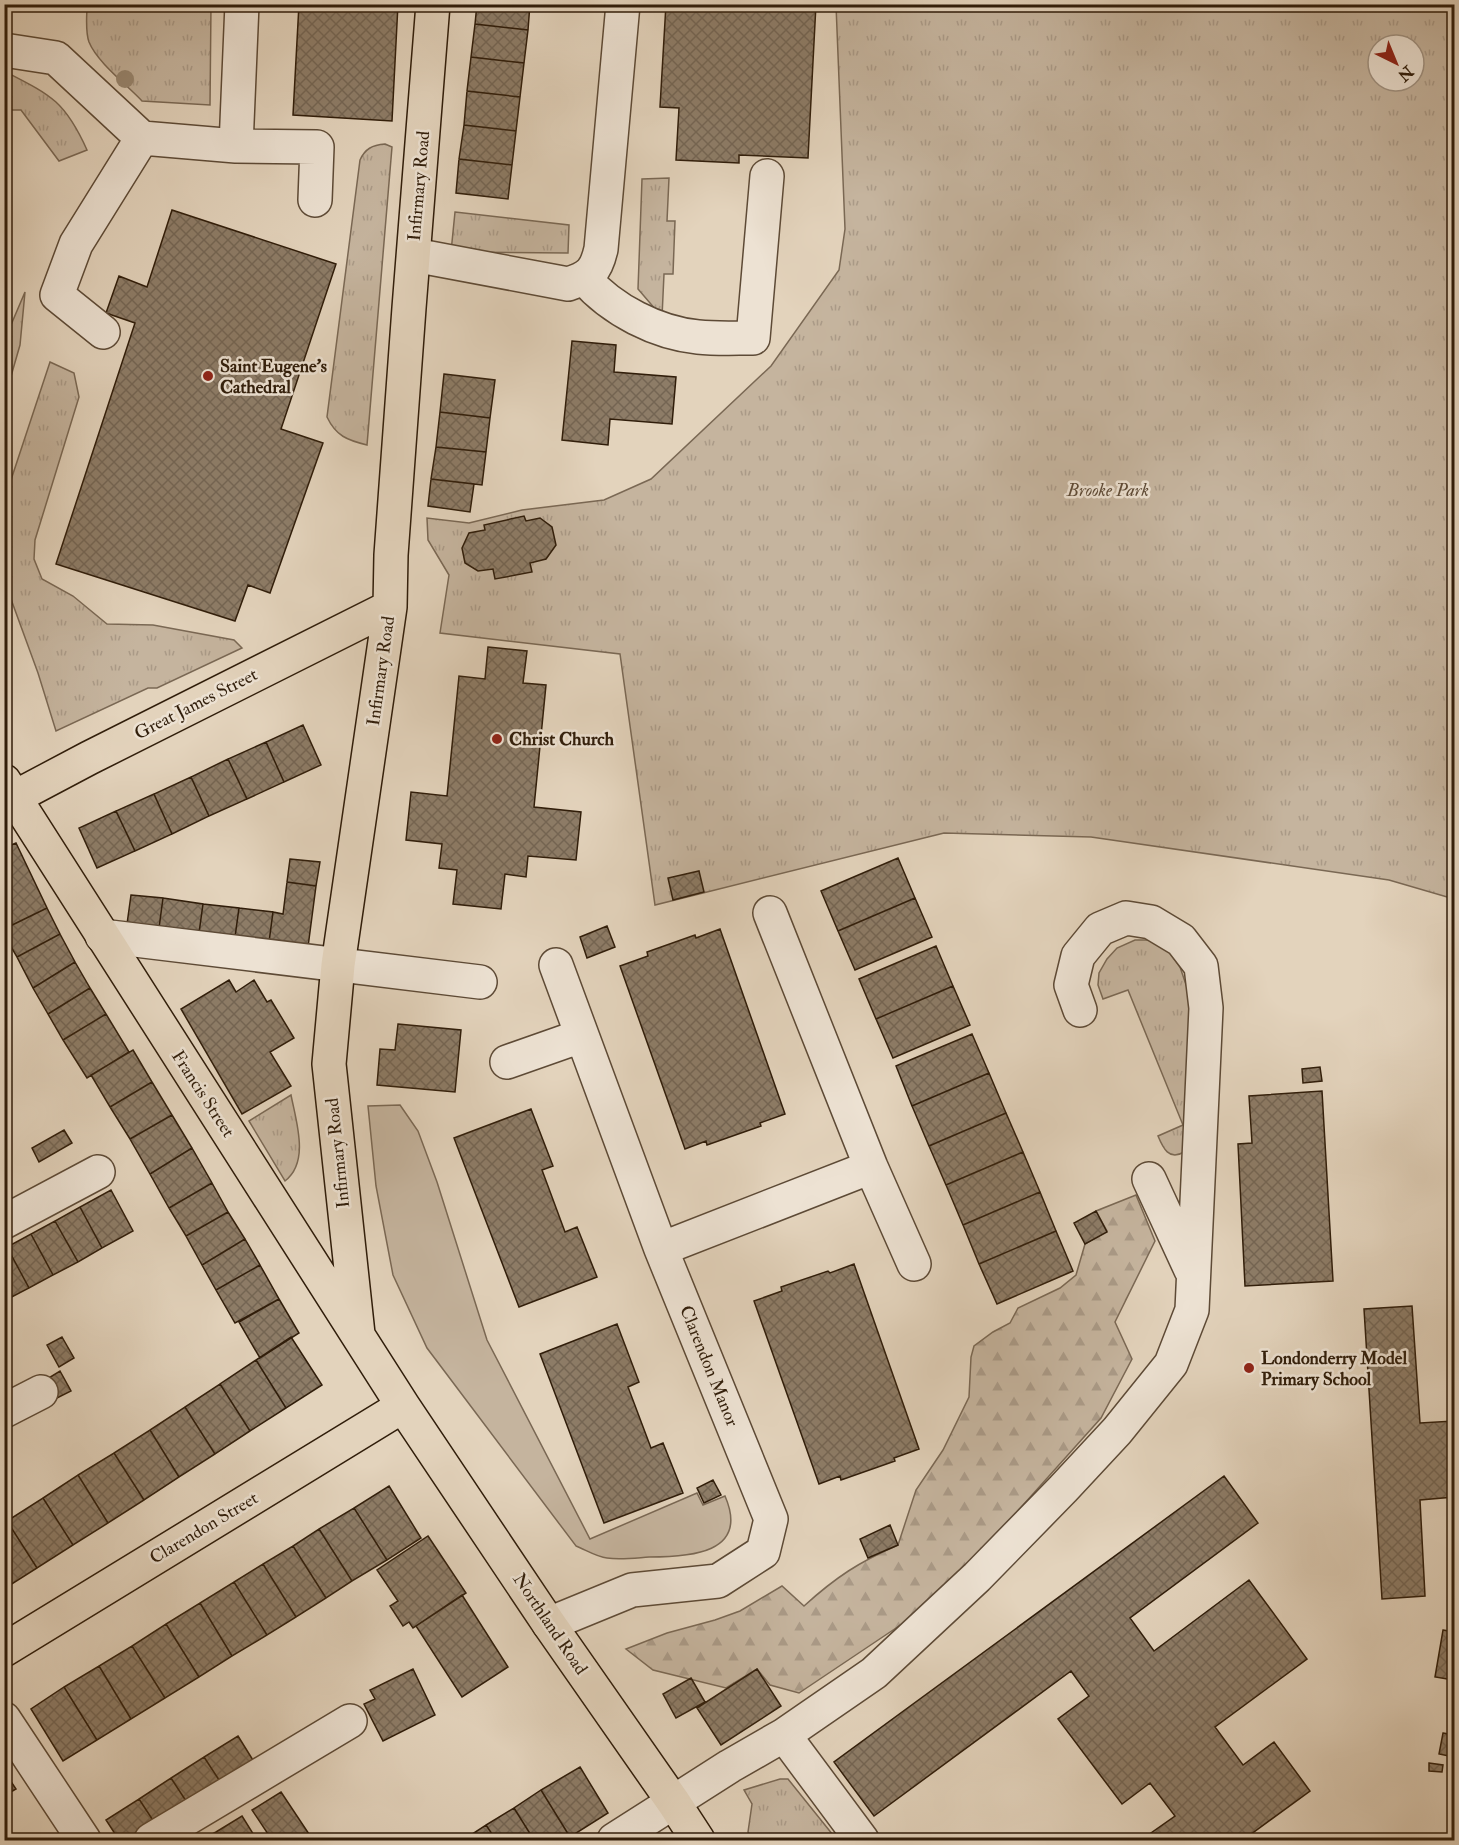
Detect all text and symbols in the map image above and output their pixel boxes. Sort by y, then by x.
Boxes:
north arrow [1366,33,1426,93]
text: N [1393,60,1418,86]
street label: Infirmary Road [403,130,435,242]
place label: Saint Eugene's Cathedral [220,355,327,399]
marker: Saint Eugene's Cathedral [201,369,215,383]
park label: Brooke Park [1066,479,1149,502]
street label: Infirmary Road [362,615,400,727]
street label: Great James Street [130,663,262,745]
place label: Christ Church [509,728,615,751]
marker: Christ Church [490,732,504,746]
street label: Francis Street [166,1046,240,1142]
street label: Infirmary Road [321,1097,355,1209]
street label: Clarendon Manor [674,1302,744,1430]
place label: Londonderry Model Primary School [1261,1347,1407,1391]
marker: Londonderry Model Primary School [1242,1361,1256,1375]
street label: Clarendon Street [146,1486,263,1569]
street label: Northland Road [508,1569,593,1679]

